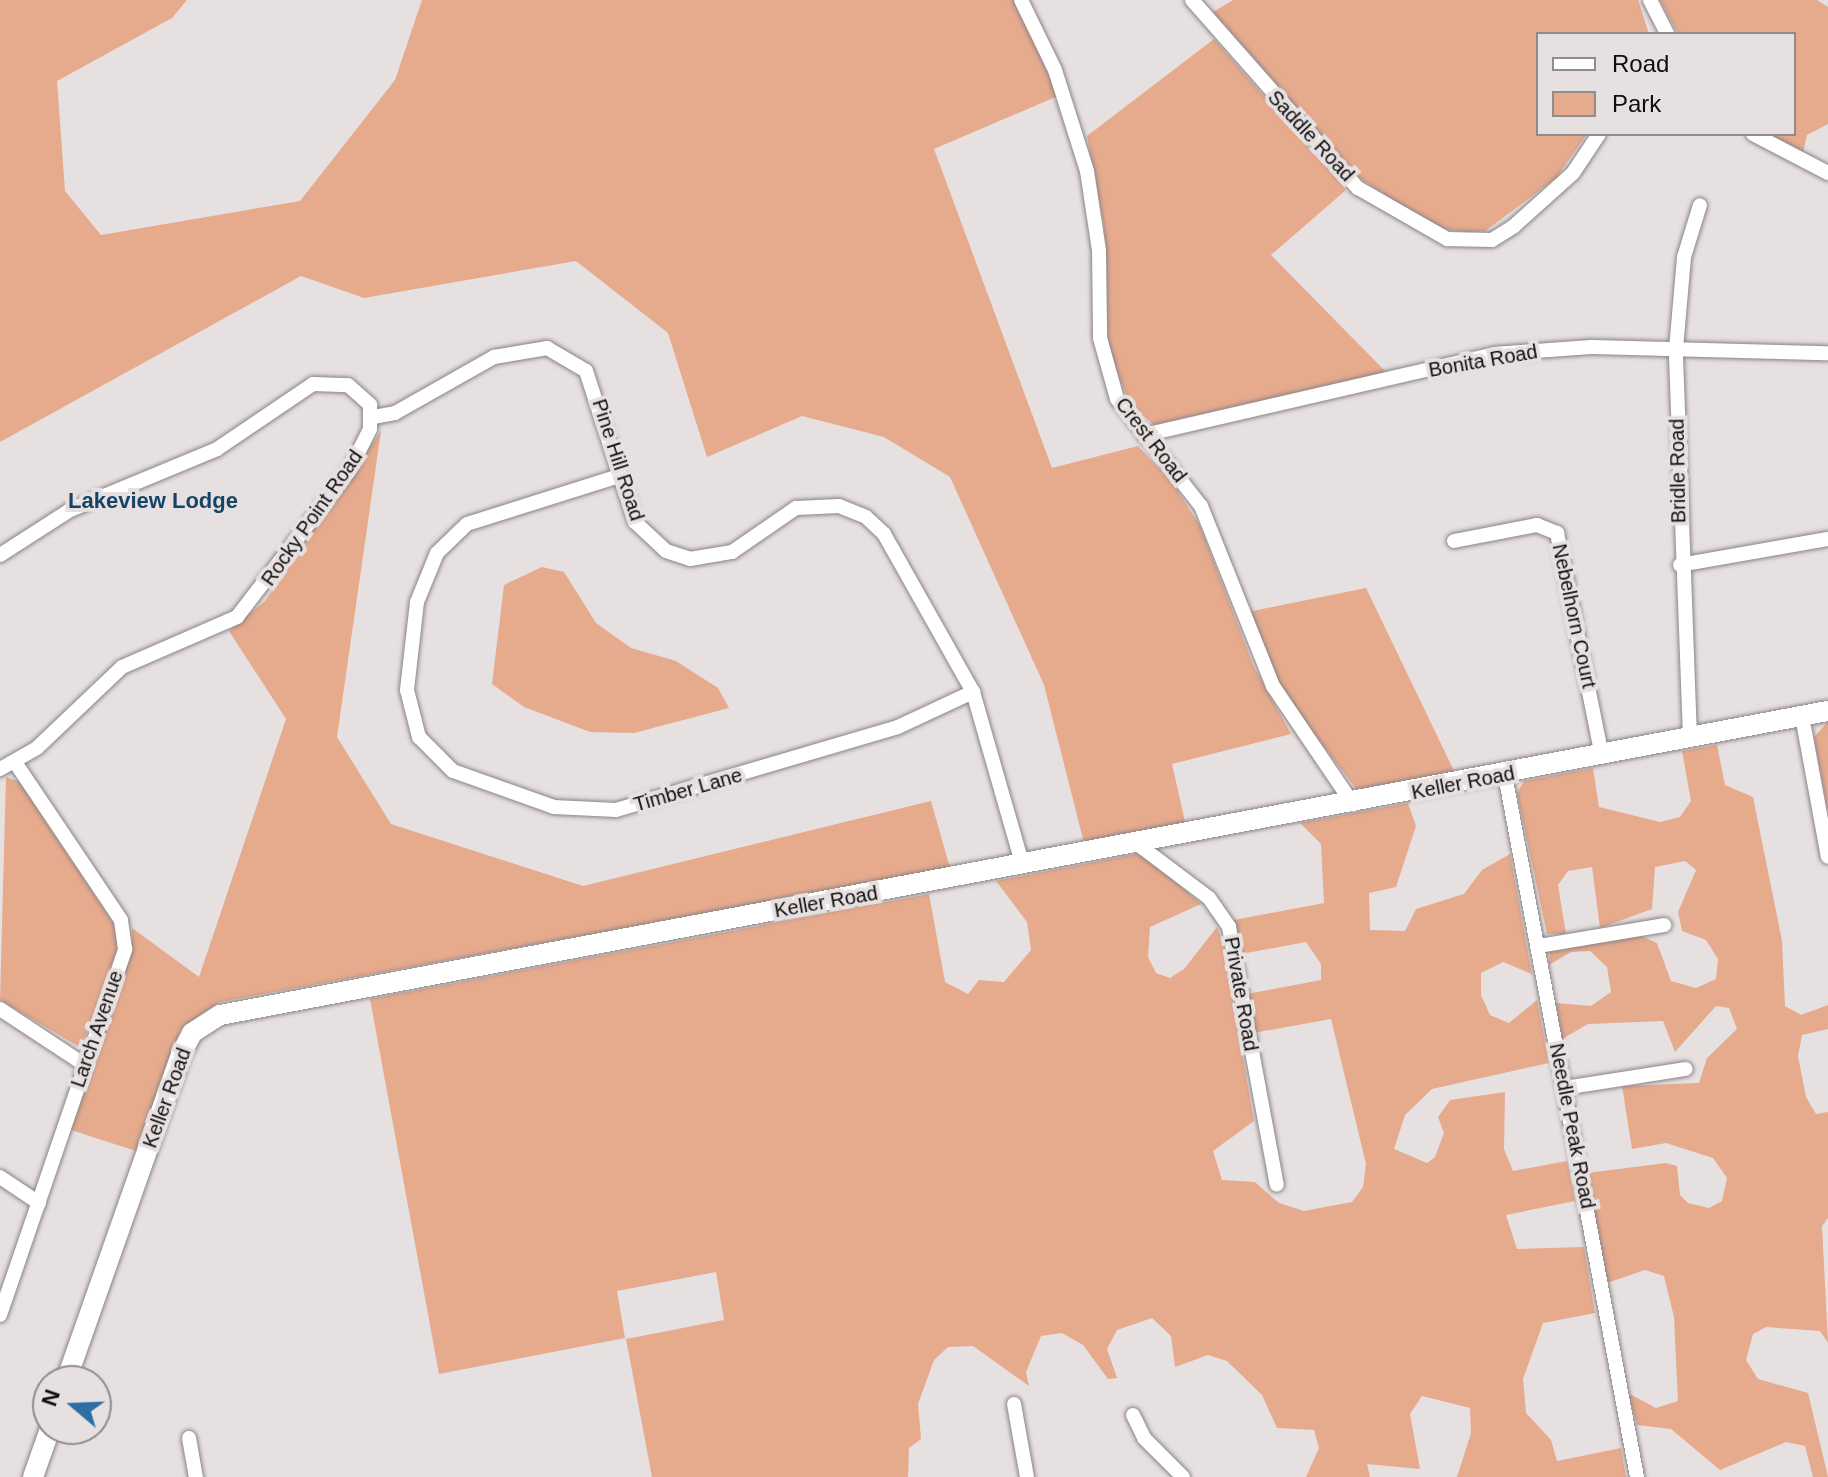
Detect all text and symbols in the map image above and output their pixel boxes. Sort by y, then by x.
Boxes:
legend [1536,32,1796,136]
text: Road [1612,50,1669,77]
street label: Saddle Road [1263,86,1359,186]
text: Park [1612,90,1661,117]
street label: Bonita Road [1427,340,1539,382]
street label: Crest Road [1110,393,1192,487]
street label: Pine Hill Road [587,396,649,524]
street label: Bridle Road [1665,419,1691,523]
street label: Rocky Point Road [256,446,368,590]
district label: Lakeview Lodge [68,488,238,514]
street label: Nebelhorn Court [1547,542,1601,690]
street label: Keller Road [1409,761,1517,805]
street label: Timber Lane [631,763,745,817]
street label: Keller Road [772,881,880,923]
street label: Private Road [1219,935,1263,1053]
street label: Larch Avenue [66,967,128,1091]
street label: Needle Peak Road [1544,1041,1600,1211]
street label: Keller Road [138,1045,196,1151]
north arrow [32,1365,112,1445]
text: N [36,1386,65,1409]

